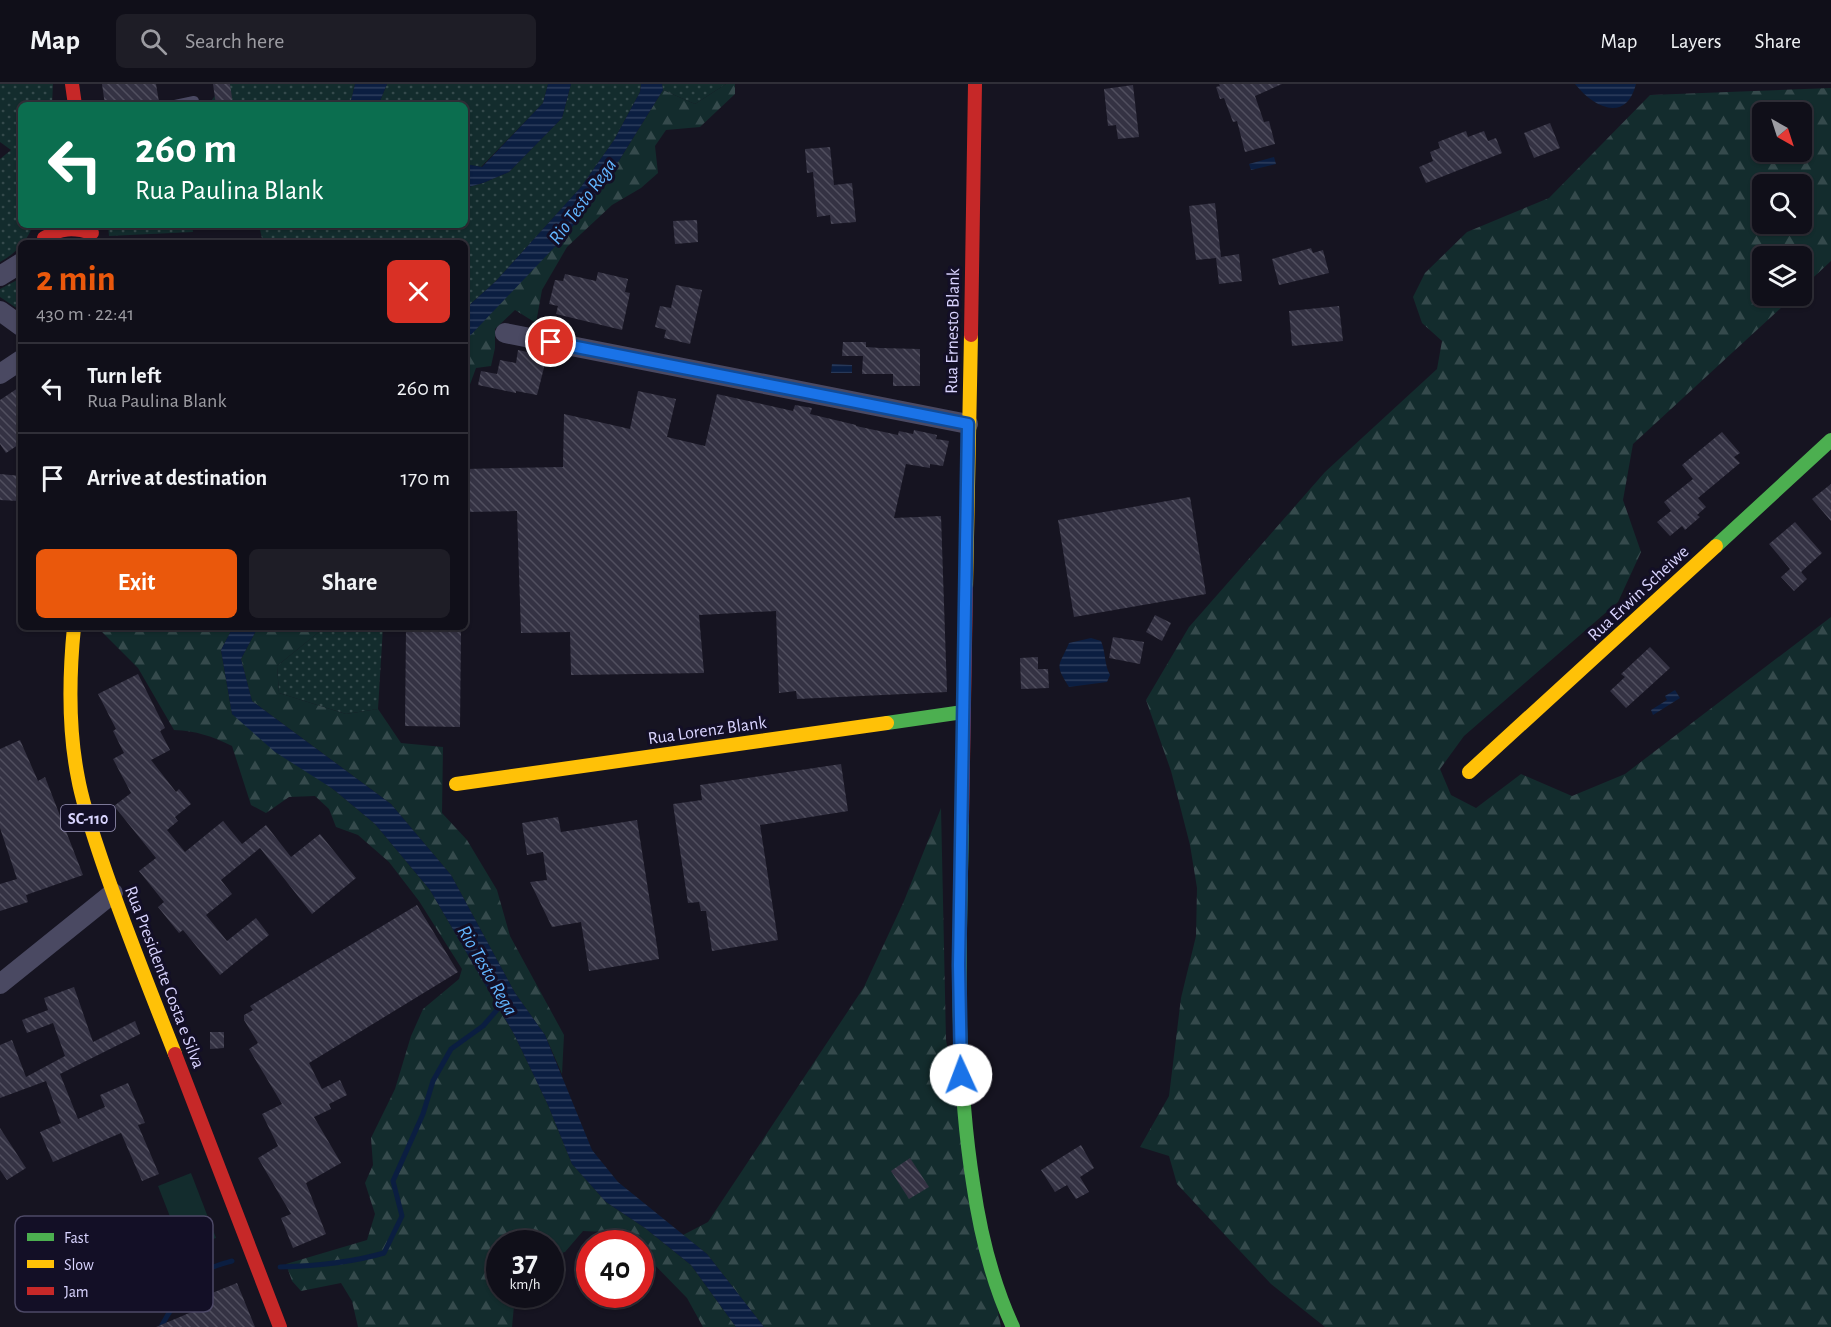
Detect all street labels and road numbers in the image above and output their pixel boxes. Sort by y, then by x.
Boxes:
street label: Rua Ernesto Blank [943,267,963,394]
street label: Rua Erwin Scheiwe [1585,543,1693,645]
street label: Rua Lorenz Blank [647,714,768,748]
road number: SC-110 [61,805,115,831]
street label: Rua Presidente Costa e Silva [121,884,207,1071]

